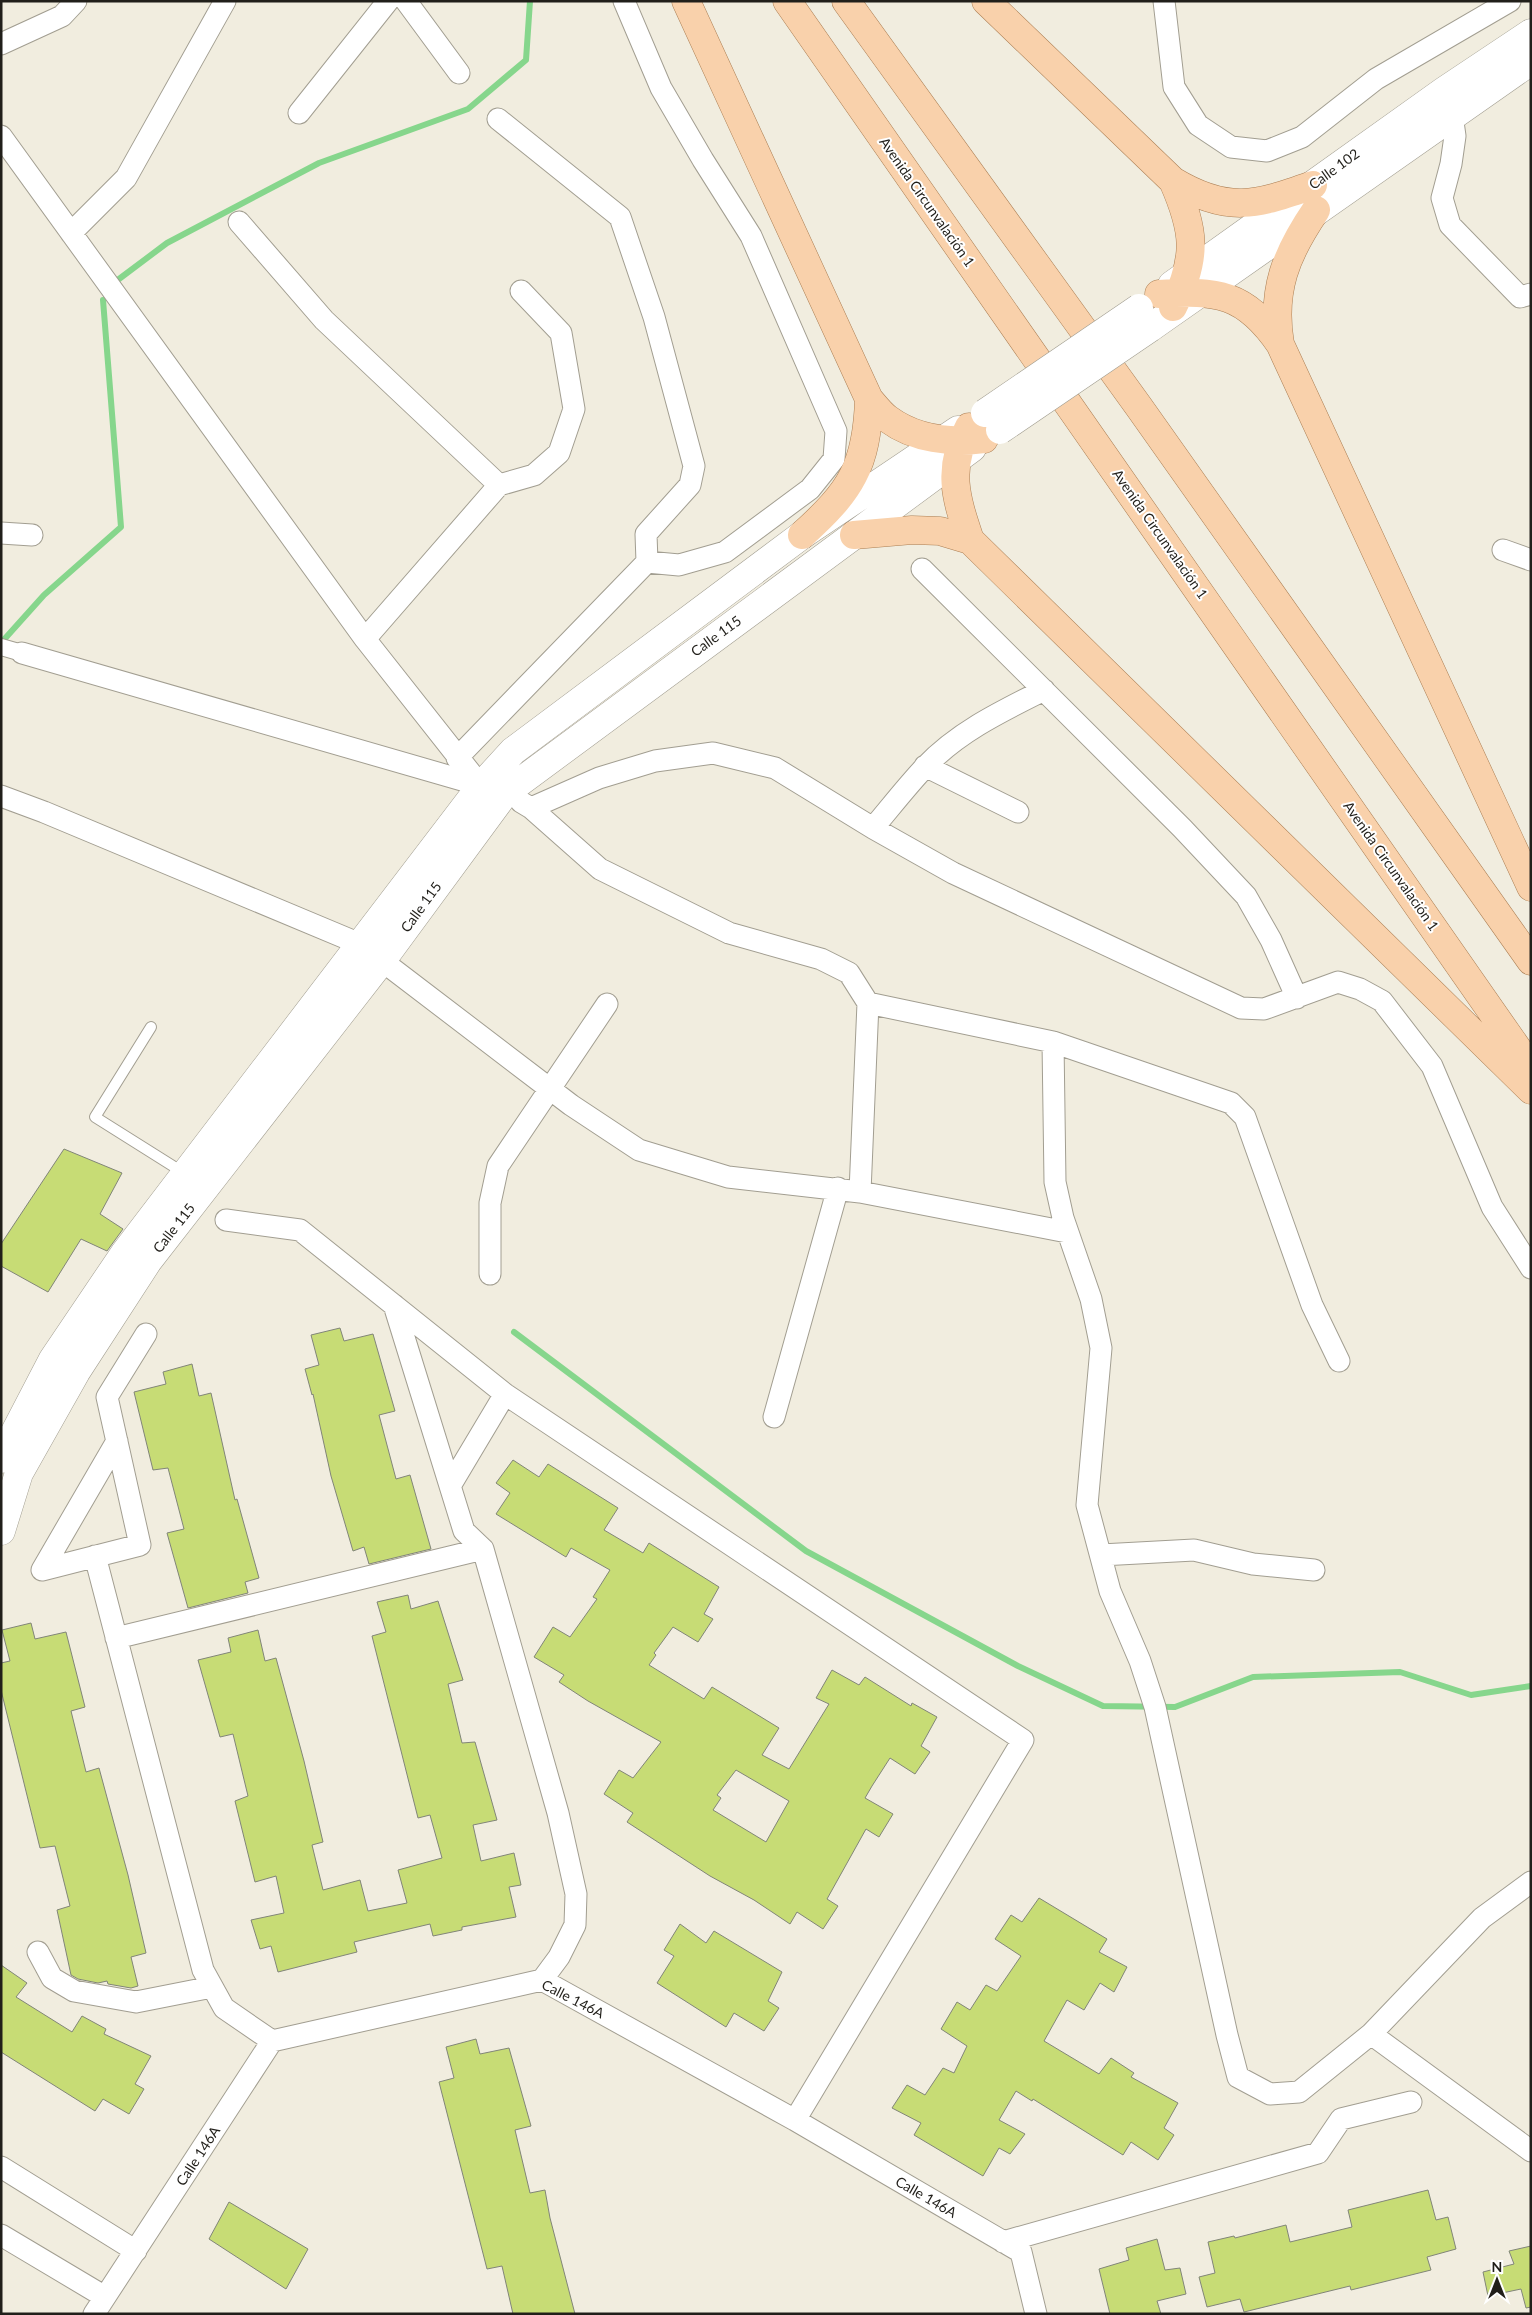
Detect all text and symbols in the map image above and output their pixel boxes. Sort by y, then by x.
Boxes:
street label: Avenida Circunvalación 1 [876,134,979,270]
street label: Calle 102 [1305,145,1362,193]
street label: Avenida Circunvalación 1 [1109,466,1212,602]
street label: Calle 115 [687,612,744,660]
street label: Avenida Circunvalación 1 [1340,798,1443,934]
street label: Calle 115 [397,878,445,935]
street label: Calle 115 [149,1200,198,1256]
street label: Calle 146A [539,1976,608,2022]
street label: Calle 146A [172,2122,223,2189]
street label: Calle 146A [893,2172,960,2221]
north arrow [1472,2255,1522,2305]
text: N [1492,2258,1502,2275]

